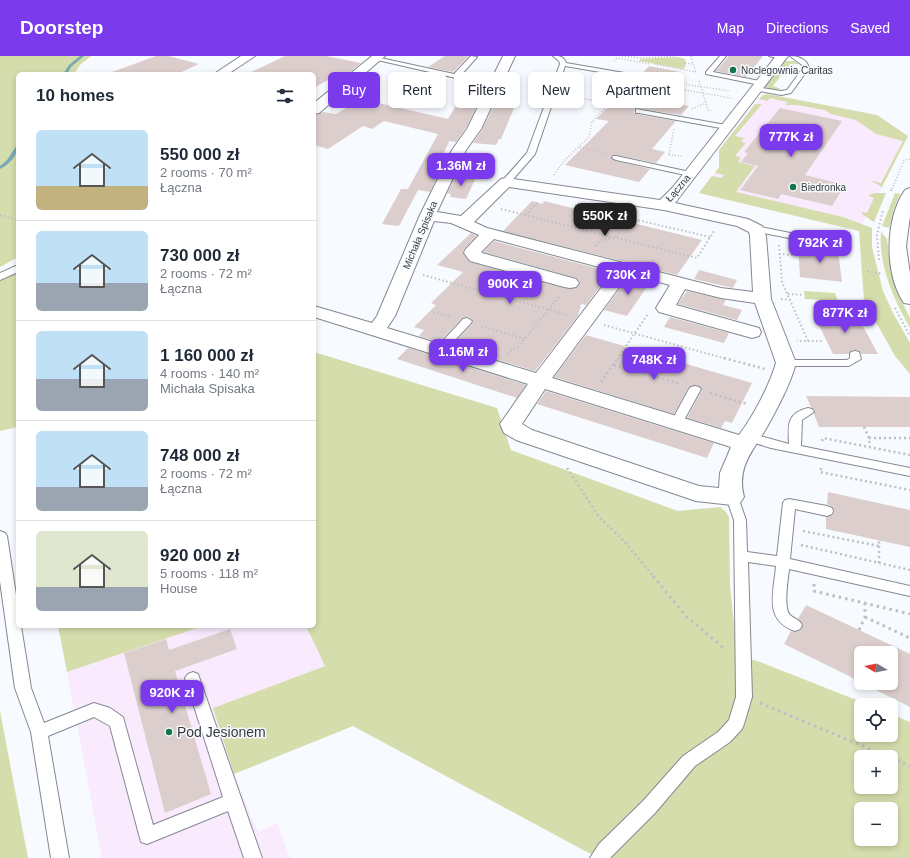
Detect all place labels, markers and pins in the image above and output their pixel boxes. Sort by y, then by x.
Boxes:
marker: Noclegownia Caritas [728,65,738,75]
place label: Noclegownia Caritas [741,65,833,76]
pin: 777K zł [754,124,828,158]
pin: 1.36M zł [420,153,502,187]
marker: Biedronka [788,182,798,192]
place label: Biedronka [801,182,846,193]
pin: 550K zł [568,203,642,237]
pin: 792K zł [783,230,857,264]
pin: 730K zł [591,262,665,296]
pin: 900K zł [473,271,547,305]
pin: 877K zł [808,300,882,334]
pin: 1.16M zł [422,339,504,373]
pin: 748K zł [617,347,691,381]
pin: 920K zł [135,680,209,714]
place label: Pod Jesionem [177,724,266,740]
marker: Pod Jesionem [164,727,174,737]

